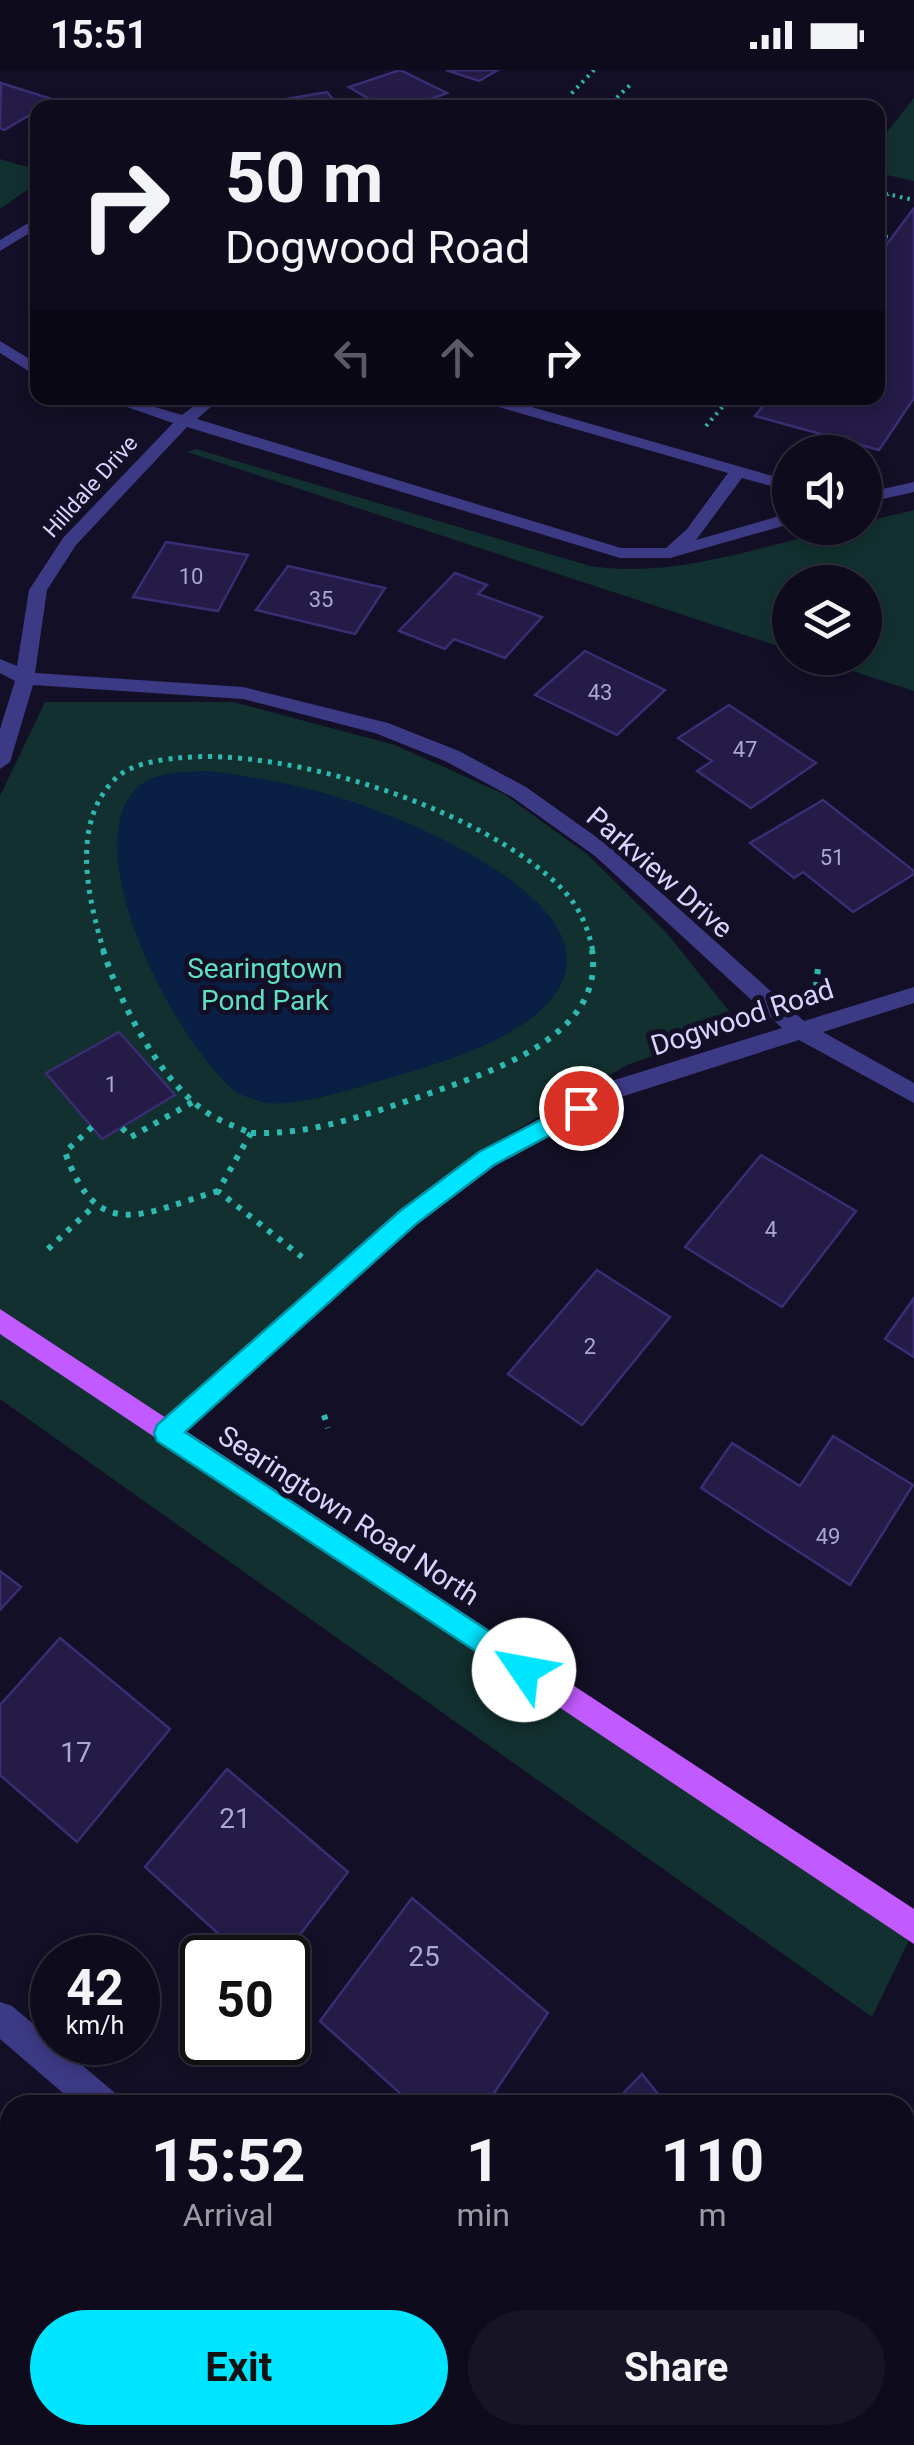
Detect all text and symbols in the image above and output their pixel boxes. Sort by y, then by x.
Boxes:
text: 15:51 [50,13,148,57]
text: 50 m [225,137,383,219]
icon: right [60,140,190,270]
text: Dogwood Road [225,221,530,274]
icon: left [325,330,380,385]
icon: ahead [430,330,485,385]
icon: right [535,330,590,385]
street label: Hilldale Drive [38,430,142,542]
map controls [772,435,882,675]
button: sound [772,435,882,545]
house number: 10 [179,564,203,589]
button: layers [772,565,882,675]
house number: 35 [309,587,333,612]
house number: 43 [588,680,612,705]
house number: 47 [733,737,757,762]
street label: Parkview Drive [580,800,739,945]
house number: 51 [820,845,844,870]
park label: Searingtown Pond Park [187,952,343,1017]
street label: Dogwood Road [647,972,838,1063]
pin [539,1066,624,1151]
house number: 1 [105,1072,117,1097]
icon: arrive [554,1081,609,1136]
house number: 4 [765,1217,777,1242]
house number: 2 [584,1334,596,1359]
street label: Searingtown Road North [212,1419,485,1612]
house number: 49 [816,1524,840,1549]
position arrow [472,1618,576,1722]
house number: 17 [60,1736,92,1769]
house number: 21 [219,1802,251,1835]
speed limit sign: 50 [180,1935,310,2065]
house number: 25 [408,1940,440,1973]
text: 42 [66,1959,124,2017]
text: km/h [66,2011,124,2040]
text: 15:52 [151,2125,306,2196]
text: 1 [466,2125,500,2196]
text: 110 [661,2125,764,2196]
text: Arrival [183,2196,274,2234]
text: min [456,2196,510,2234]
text: m [698,2196,726,2234]
button: Exit [30,2310,448,2425]
button: Share [468,2310,885,2425]

